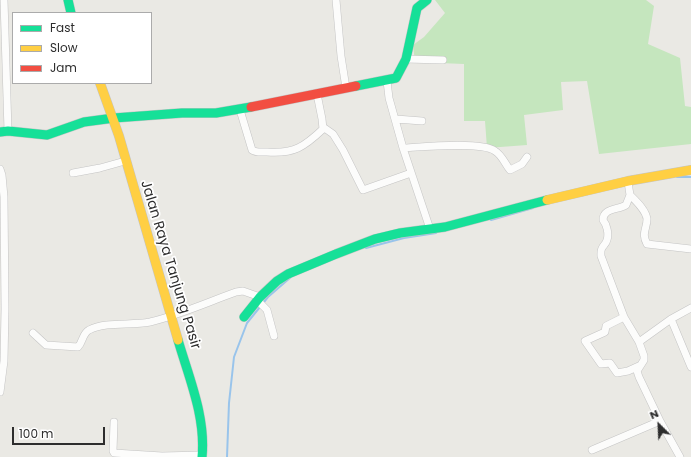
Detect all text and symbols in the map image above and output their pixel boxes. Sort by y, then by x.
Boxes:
legend [12,12,152,84]
text: Fast [50,19,75,36]
text: Slow [50,39,78,56]
text: Jam [50,59,77,76]
street label: Jalan Raya Tanjung Pasir [136,179,204,351]
north arrow [639,405,679,445]
text: N [647,405,661,423]
scale bar [14,419,107,445]
text: 100 m [19,425,53,442]

